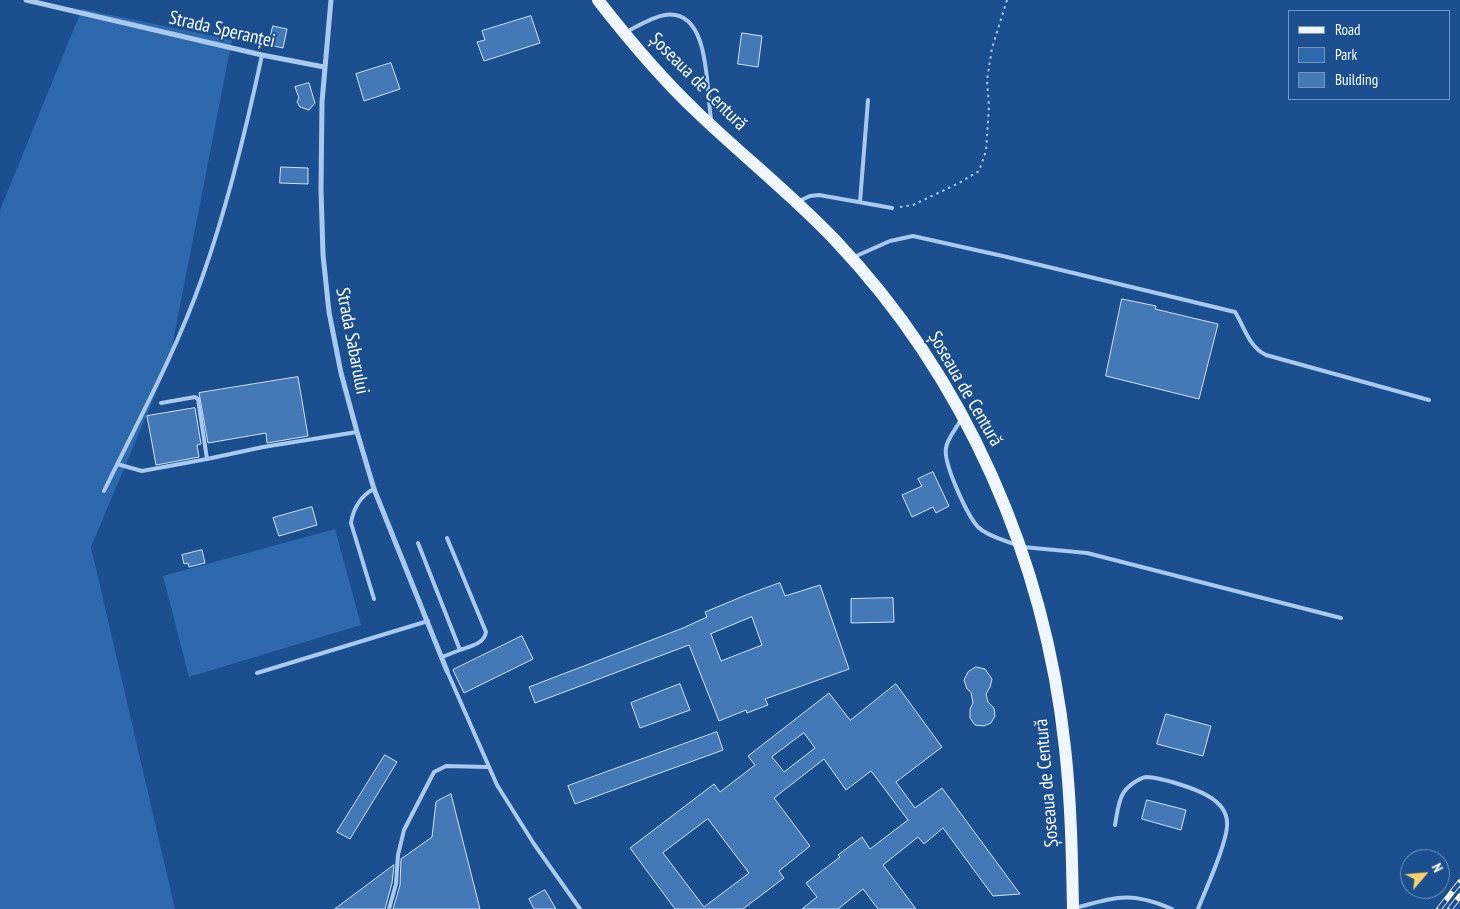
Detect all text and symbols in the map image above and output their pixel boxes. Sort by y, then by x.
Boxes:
street label: Strada Speranței [167,7,277,53]
legend [1288,10,1450,100]
text: Road [1335,20,1361,39]
street label: Șoseaua de Centură [644,28,752,136]
text: Park [1335,45,1357,64]
text: Building [1335,70,1378,89]
street label: Strada Sabarului [331,286,373,396]
street label: Șoseaua de Centură [923,328,1007,450]
street label: Șoseaua de Centură [1030,718,1064,848]
north arrow [1400,849,1450,899]
text: N [1428,860,1447,875]

